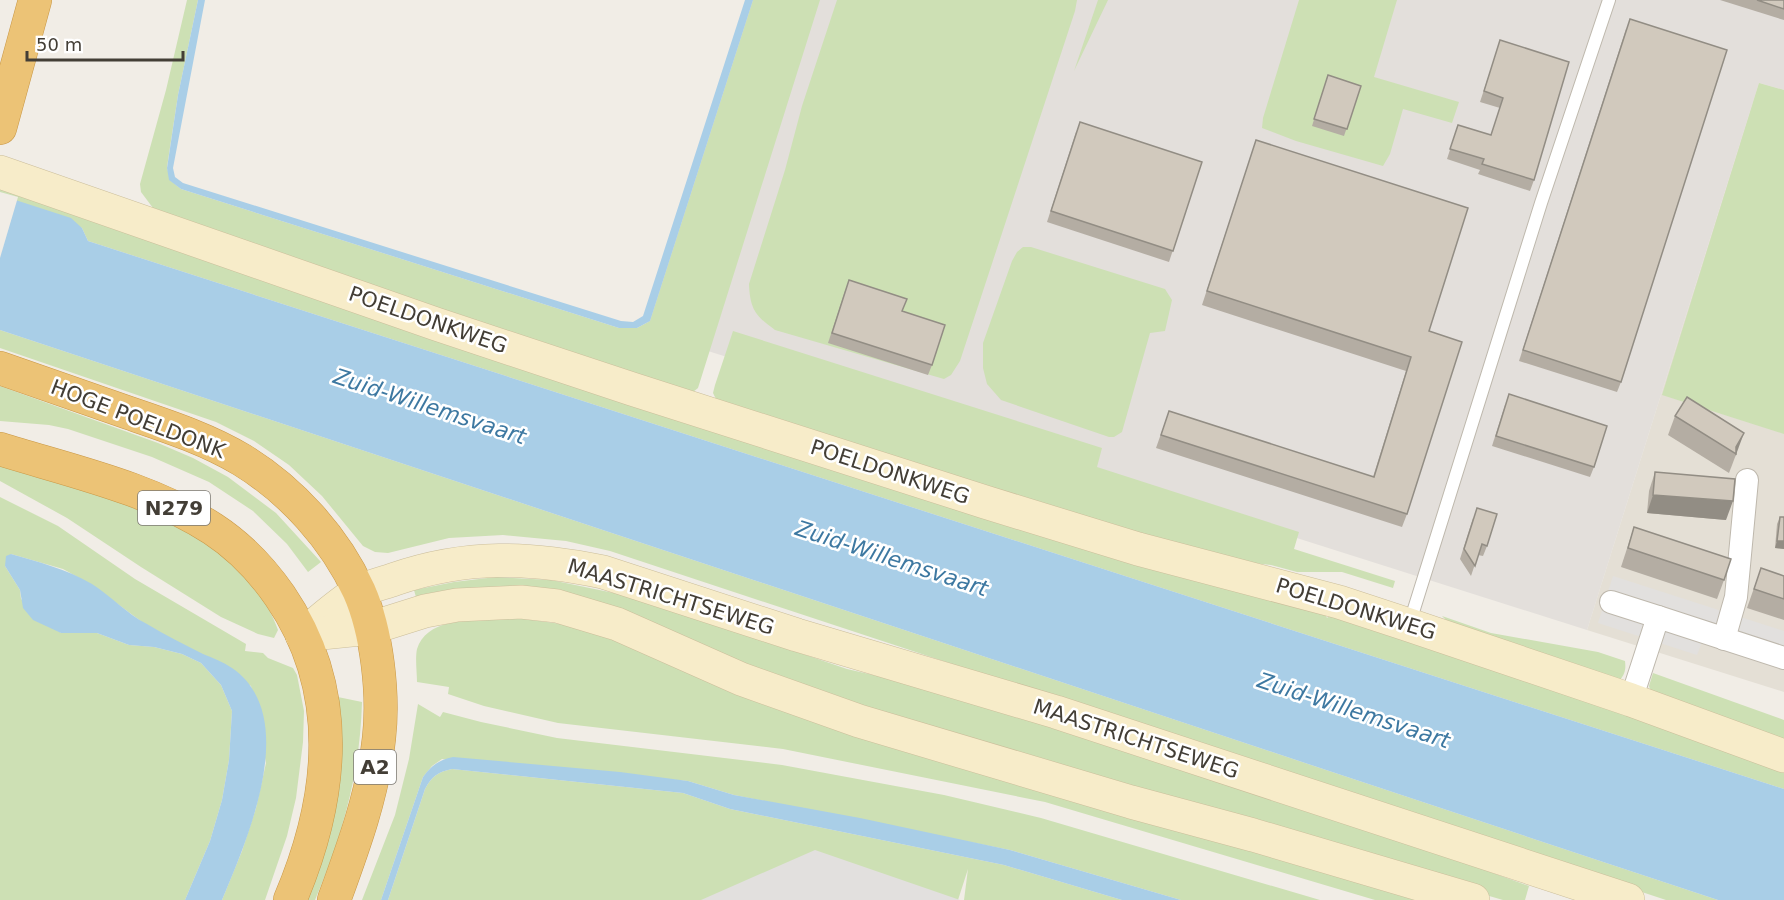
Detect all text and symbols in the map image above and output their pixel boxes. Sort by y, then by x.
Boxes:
scale bar [27,24,183,62]
text: 50 m [36,34,82,55]
street label: POELDONKWEG [346,282,510,358]
water label: Zuid-Willemsvaart [330,363,531,450]
street label: HOGE POELDONK [47,375,230,464]
street label: POELDONKWEG [807,435,973,509]
road number: N279 [138,491,210,525]
water label: Zuid-Willemsvaart [792,515,993,602]
street label: MAASTRICHTSEWEG [565,554,777,640]
street label: POELDONKWEG [1273,573,1439,645]
water label: Zuid-Willemsvaart [1254,667,1455,754]
street label: MAASTRICHTSEWEG [1030,694,1242,784]
road number: A2 [354,750,396,784]

